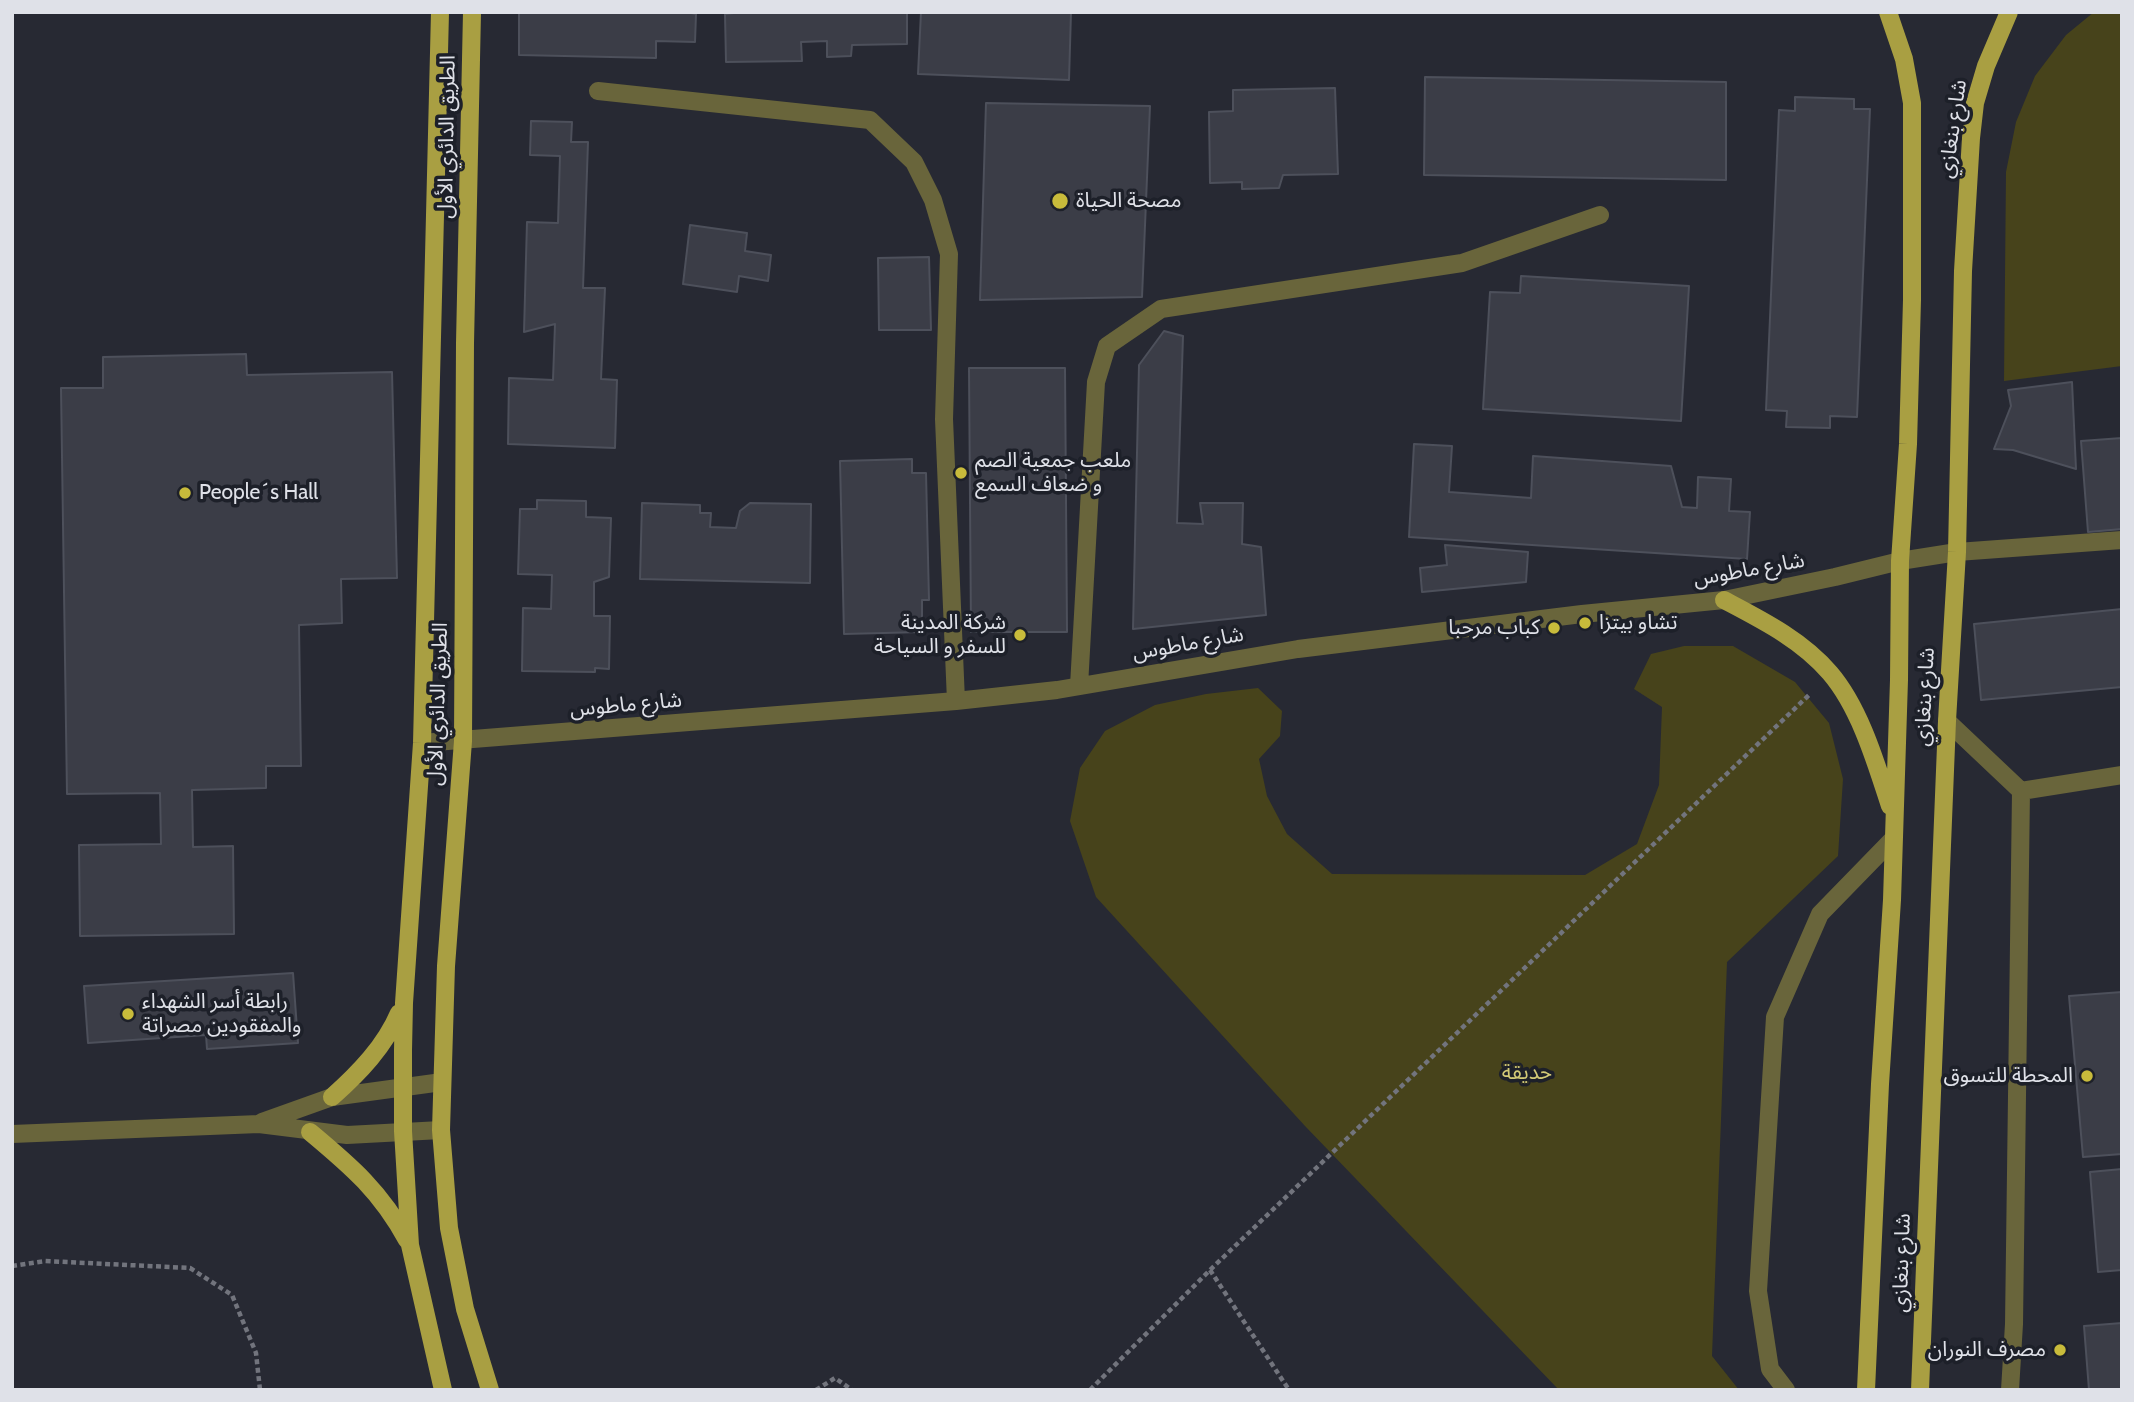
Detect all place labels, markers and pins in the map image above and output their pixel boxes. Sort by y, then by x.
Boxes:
place label: مصحة الحياة [1076,188,1182,214]
marker: مصحة الحياة [1050,191,1070,211]
place label: ملعب جمعية الصم و ضعاف السمع [975,448,1131,498]
marker: ملعب جمعية الصم و ضعاف السمع [953,465,969,481]
place label: People´s Hall [199,480,318,506]
marker: People´s Hall [177,485,193,501]
place label: شركة المدينة للسفر و السياحة [874,610,1006,660]
place label: تشاو بيتزا [1599,610,1677,636]
place label: كباب مرحبا [1448,615,1540,641]
marker: تشاو بيتزا [1577,615,1593,631]
marker: كباب مرحبا [1546,620,1562,636]
marker: شركة المدينة للسفر و السياحة [1012,627,1028,643]
place label: رابطة أسر الشهداء والمفقودين مصراتة [142,989,301,1039]
marker: رابطة أسر الشهداء والمفقودين مصراتة [120,1006,136,1022]
place label: المحطة للتسوق [1944,1063,2073,1089]
marker: المحطة للتسوق [2079,1068,2095,1084]
place label: مصرف النوران [1928,1337,2046,1363]
marker: مصرف النوران [2052,1342,2068,1358]

